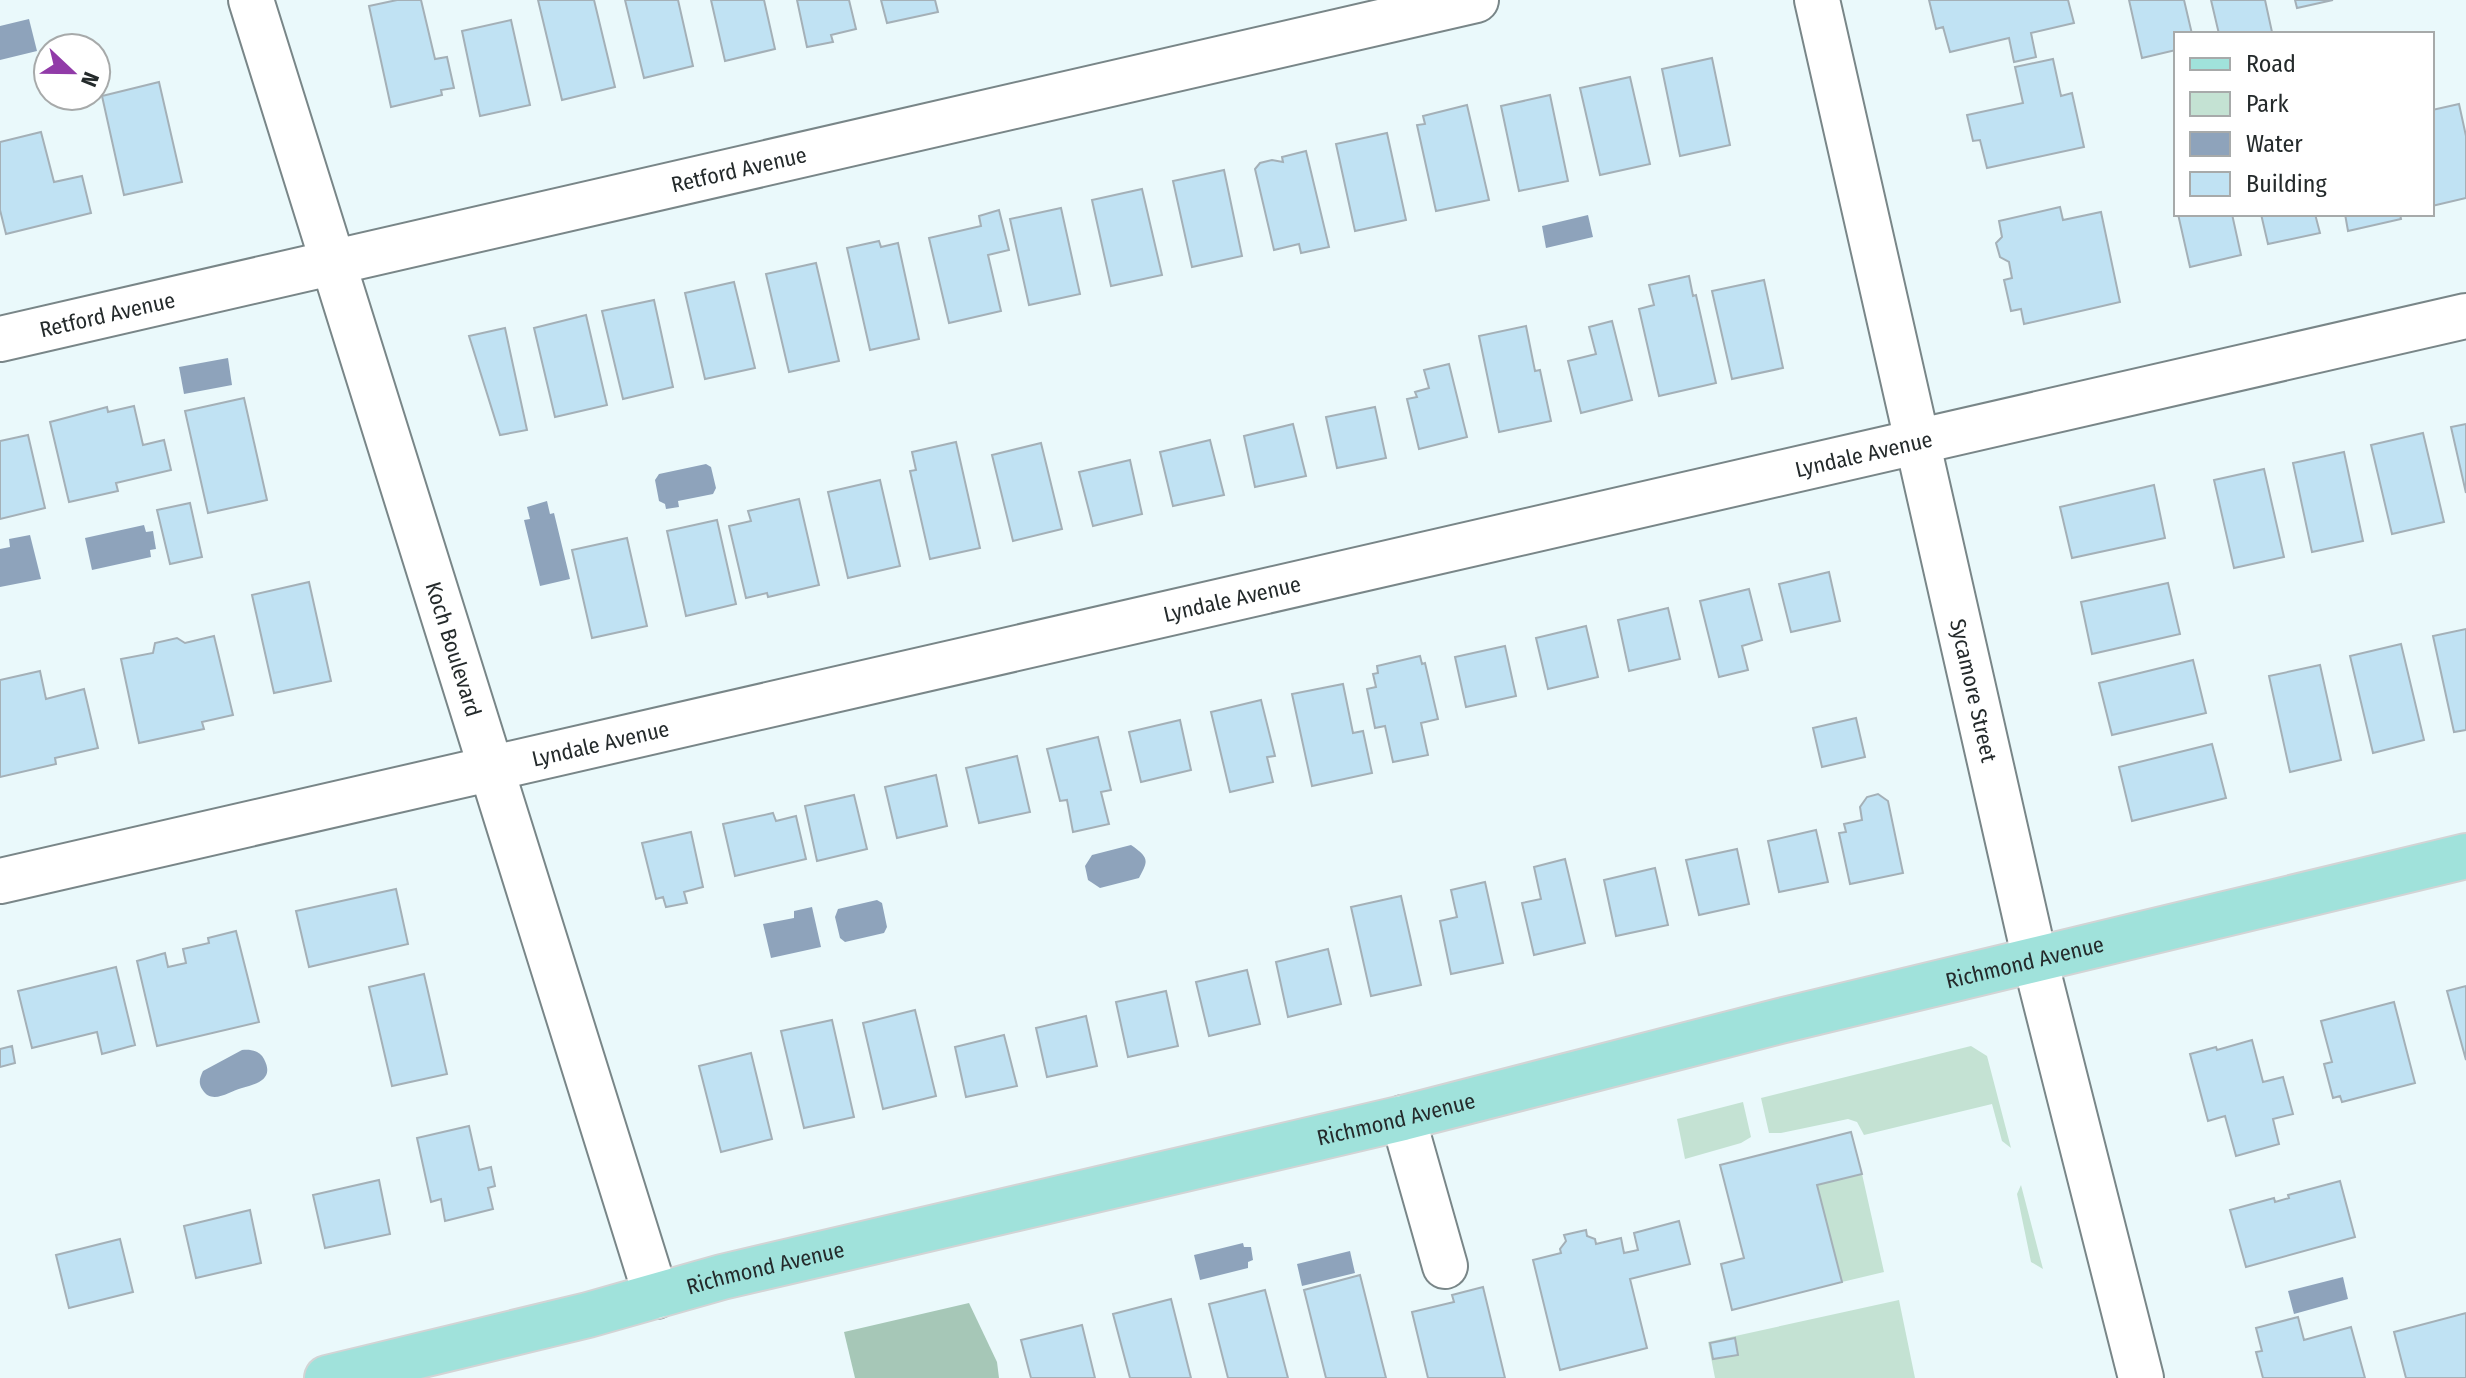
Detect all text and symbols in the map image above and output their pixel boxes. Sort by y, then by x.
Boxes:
north arrow [32,32,112,112]
legend [2174,32,2434,216]
text: Road [2246,50,2296,78]
text: N [75,68,105,90]
text: Park [2246,90,2289,118]
text: Water [2246,130,2303,158]
street label: Retford Avenue [668,141,809,198]
text: Building [2246,170,2328,198]
street label: Retford Avenue [37,286,177,343]
street label: Lyndale Avenue [1792,425,1935,483]
street label: Lyndale Avenue [1161,570,1303,628]
street label: Koch Boulevard [420,578,488,720]
street label: Sycamore Street [1944,616,2003,765]
street label: Lyndale Avenue [529,715,672,772]
street label: Richmond Avenue [1943,930,2106,994]
street label: Richmond Avenue [1314,1087,1478,1151]
street label: Richmond Avenue [683,1235,847,1300]

